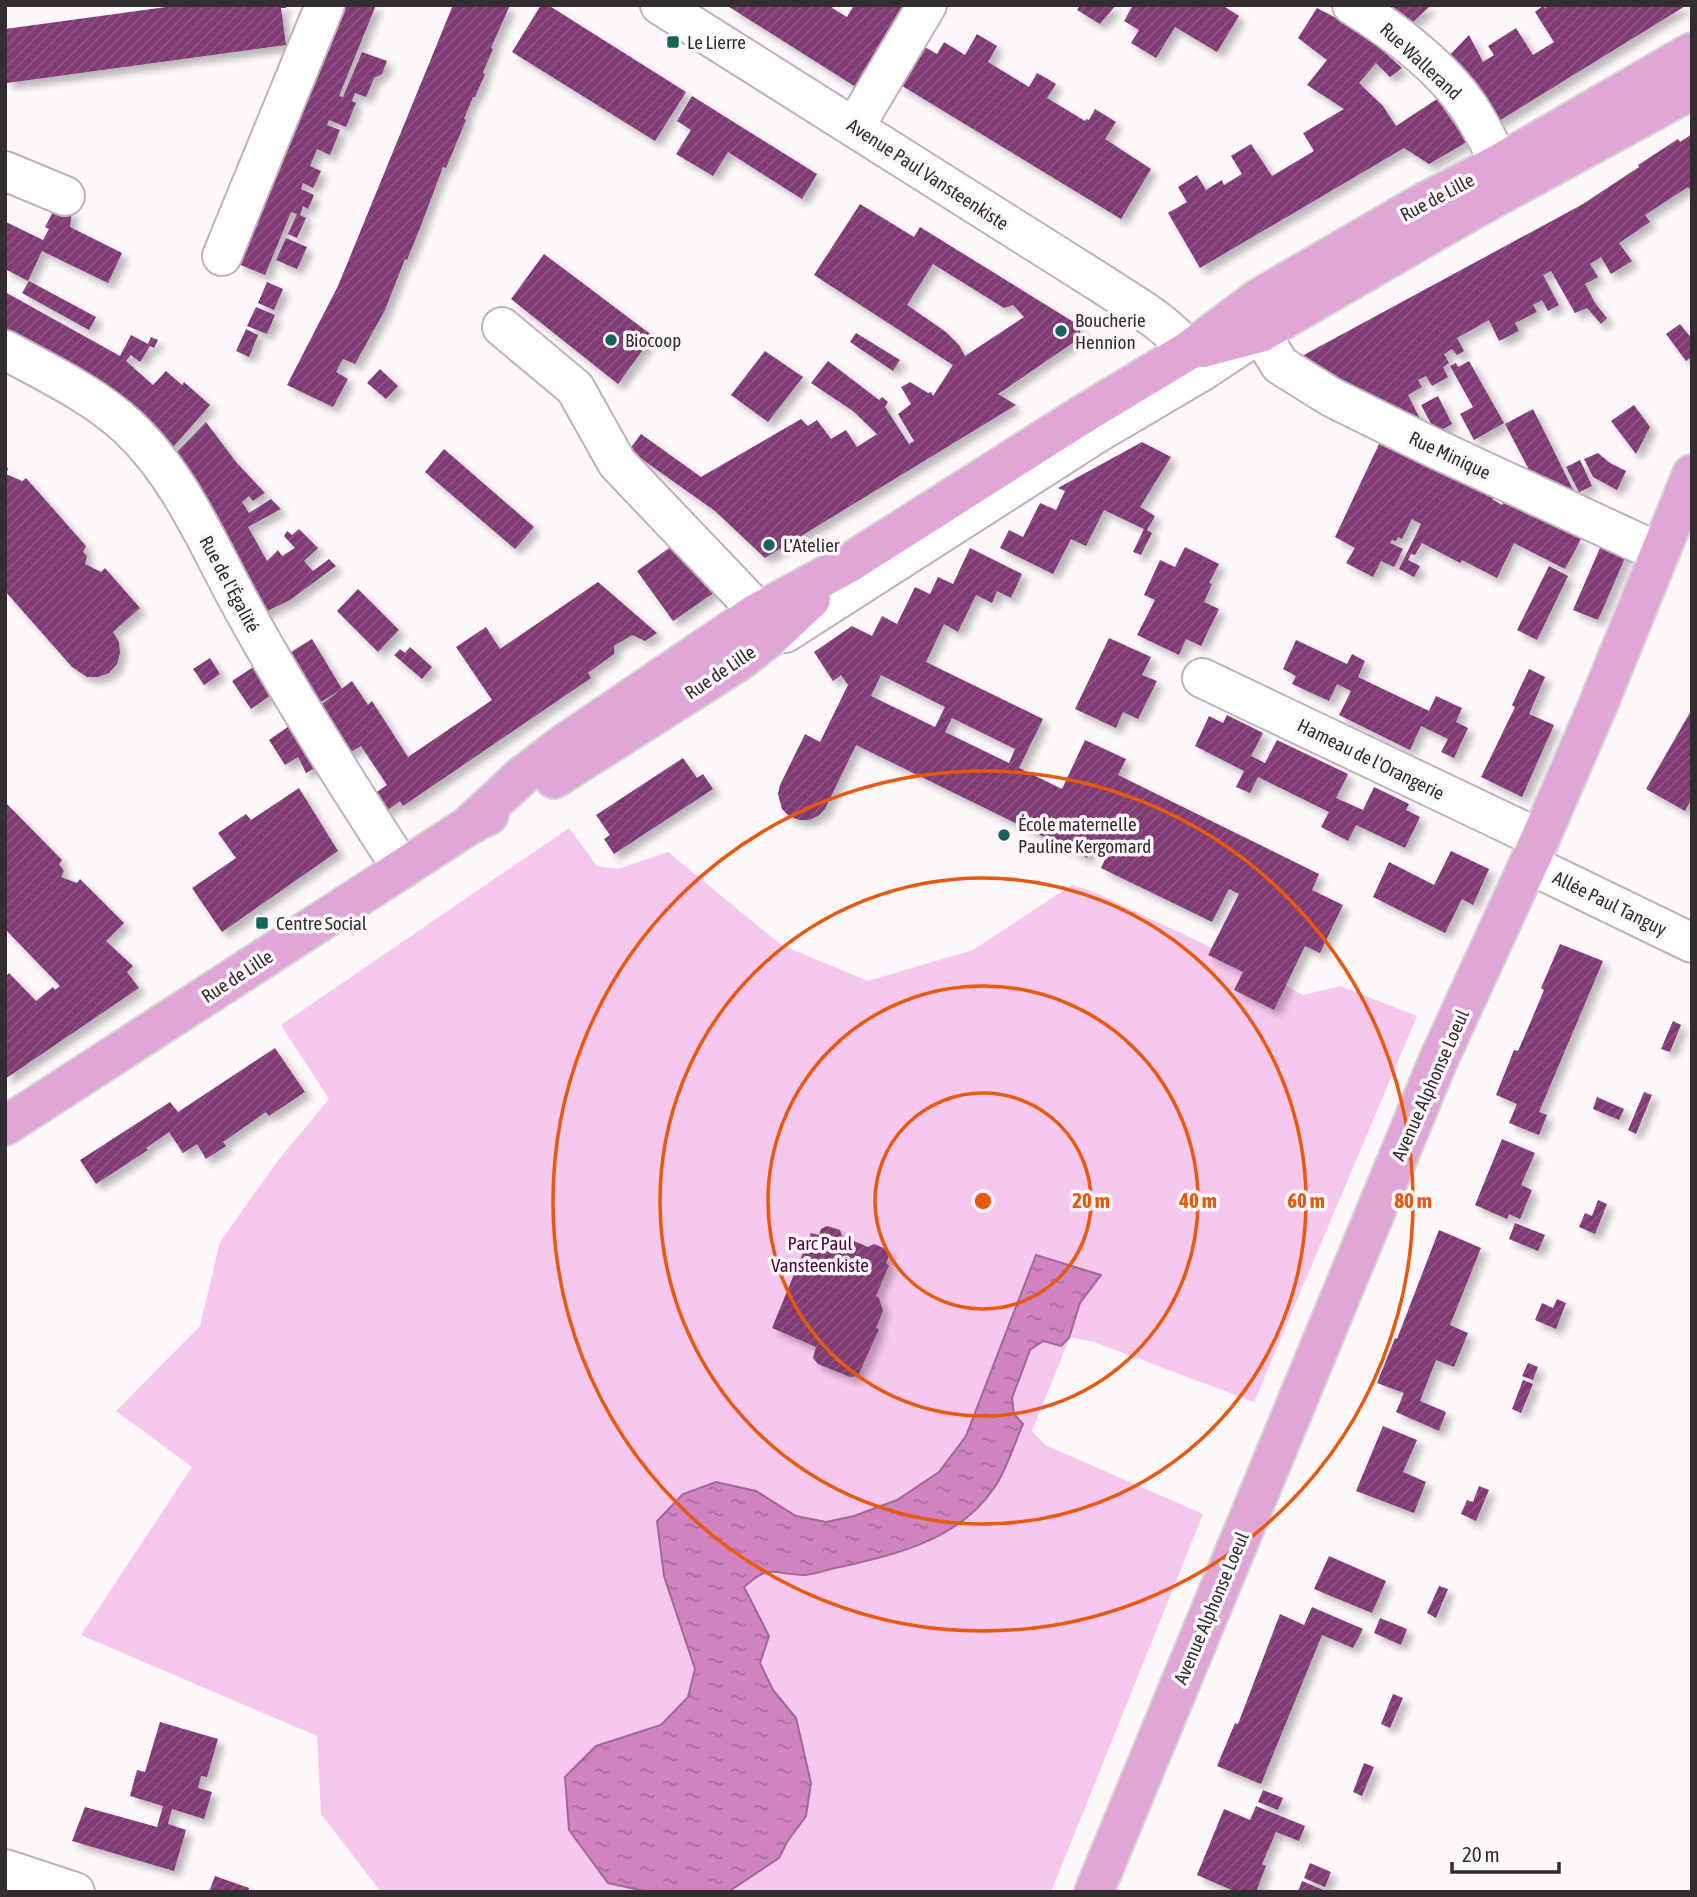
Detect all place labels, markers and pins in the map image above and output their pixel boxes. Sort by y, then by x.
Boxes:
place label: Le Lierre [687,31,746,53]
marker: Le Lierre [665,34,681,50]
place label: Boucherie Hennion [1075,309,1146,353]
marker: Boucherie Hennion [1053,323,1069,339]
place label: Biocoop [625,329,681,351]
marker: Biocoop [603,332,619,348]
place label: L'Atelier [783,534,840,556]
marker: L'Atelier [761,537,777,553]
place label: École maternelle Pauline Kergomard [1018,813,1151,857]
marker: École maternelle Pauline Kergomard [996,827,1012,843]
place label: Centre Social [276,912,367,934]
marker: Centre Social [254,915,270,931]
centre of rings [971,1189,995,1213]

